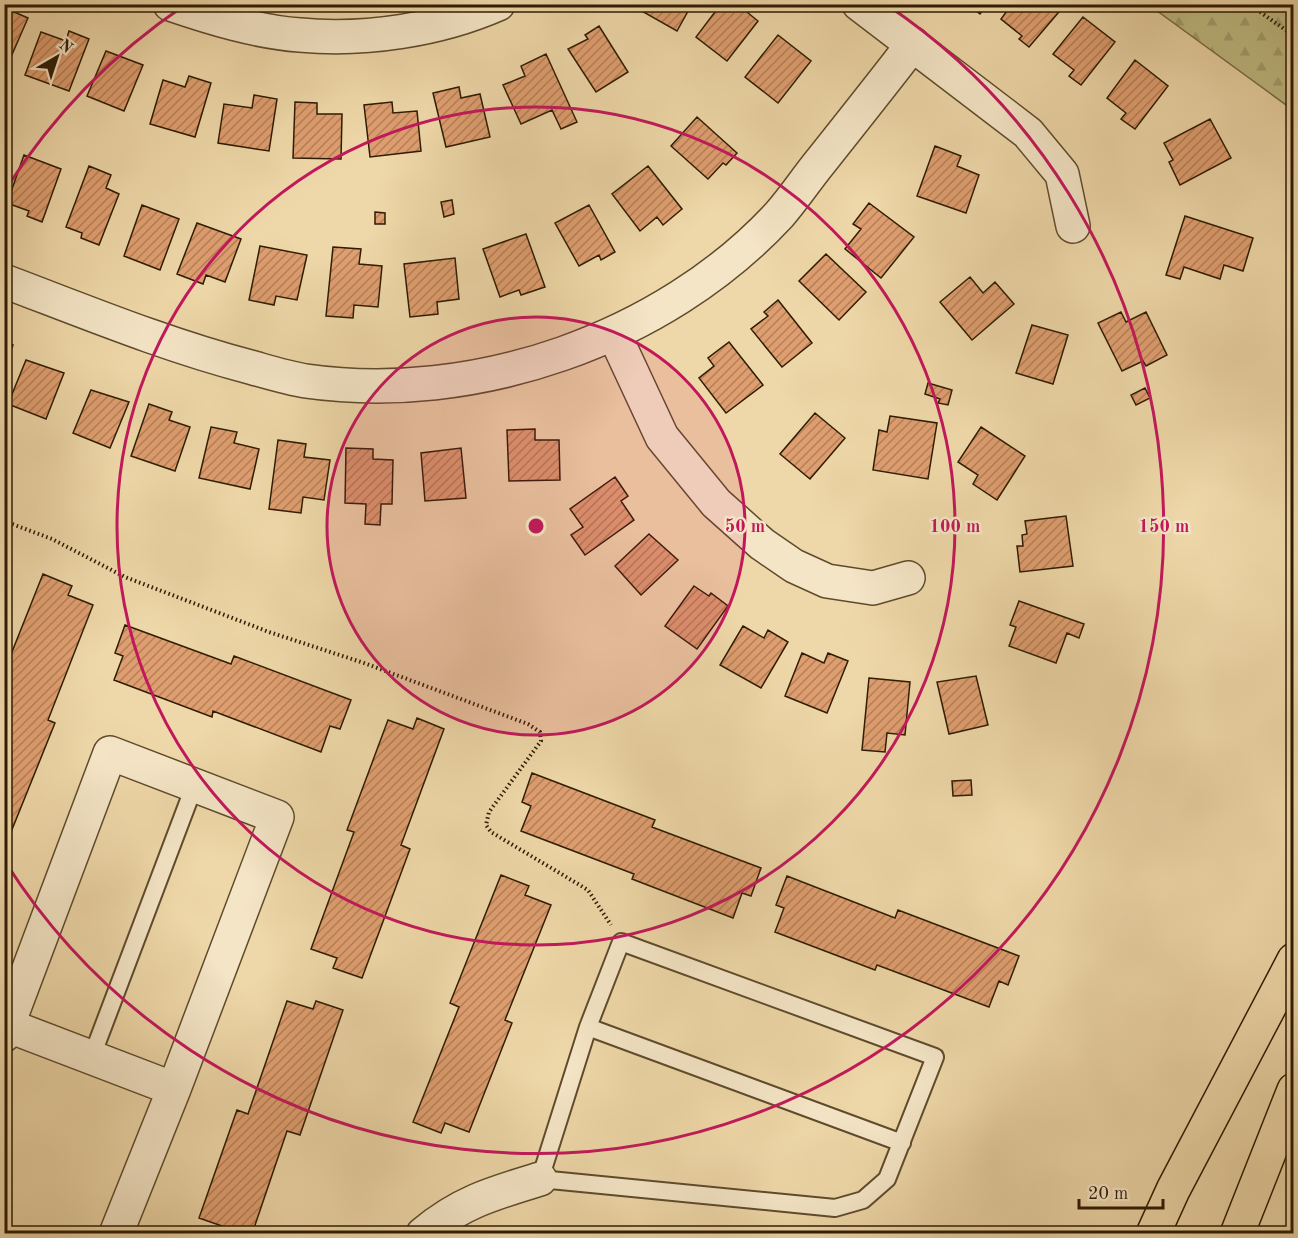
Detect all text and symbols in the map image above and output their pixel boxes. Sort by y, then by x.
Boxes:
north arrow [27,27,87,87]
text: N [55,37,76,57]
centre of rings [526,516,546,536]
text: 50 m [725,518,765,536]
text: 100 m [930,518,980,536]
text: 150 m [1139,518,1189,536]
scale bar [1079,1172,1163,1210]
text: 20 m [1088,1185,1128,1203]

